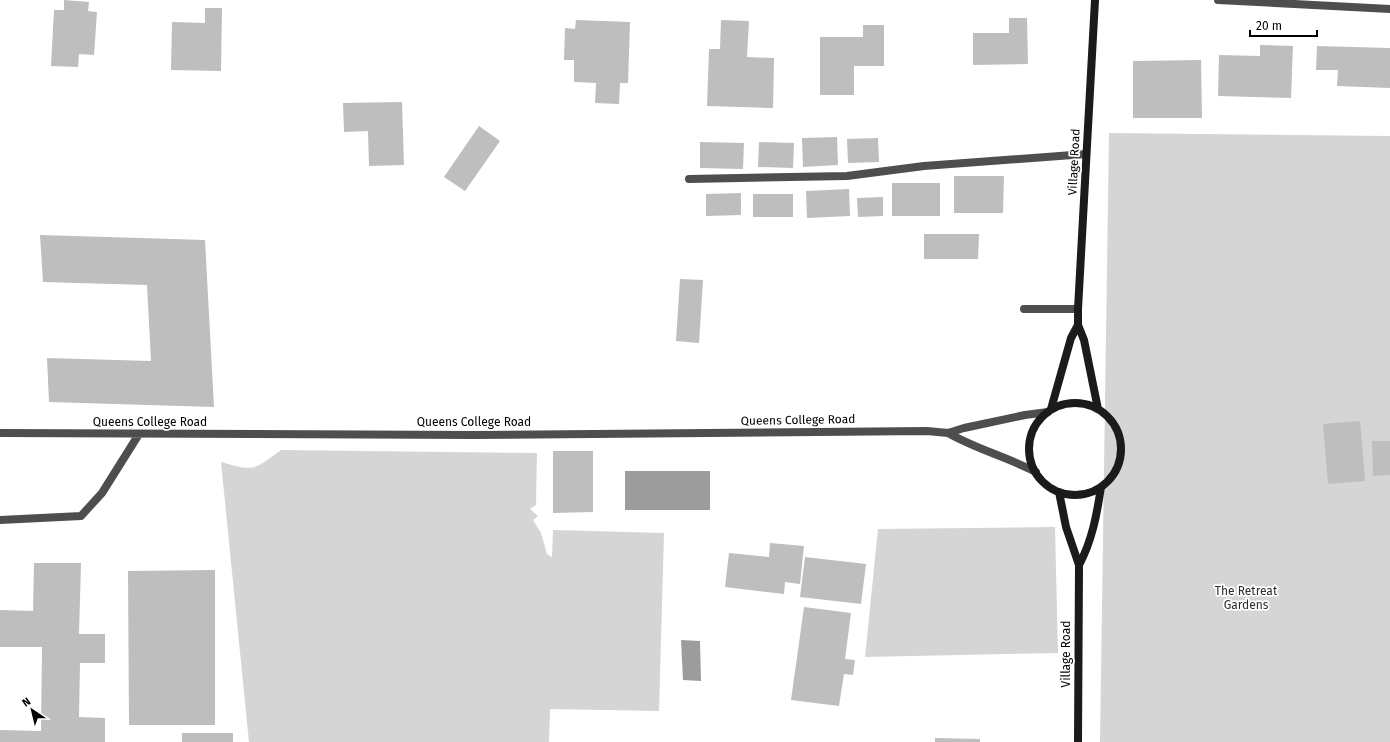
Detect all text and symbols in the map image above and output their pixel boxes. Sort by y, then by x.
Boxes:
scale bar [1250,12,1317,38]
text: 20 m [1256,19,1282,33]
street label: Village Road [1065,128,1083,196]
street label: Queens College Road [741,412,855,428]
street label: Queens College Road [93,415,207,429]
street label: Queens College Road [417,415,531,429]
park label: The Retreat Gardens [1215,584,1278,612]
street label: Village Road [1059,621,1073,687]
north arrow [12,690,52,730]
text: N [20,695,33,710]

